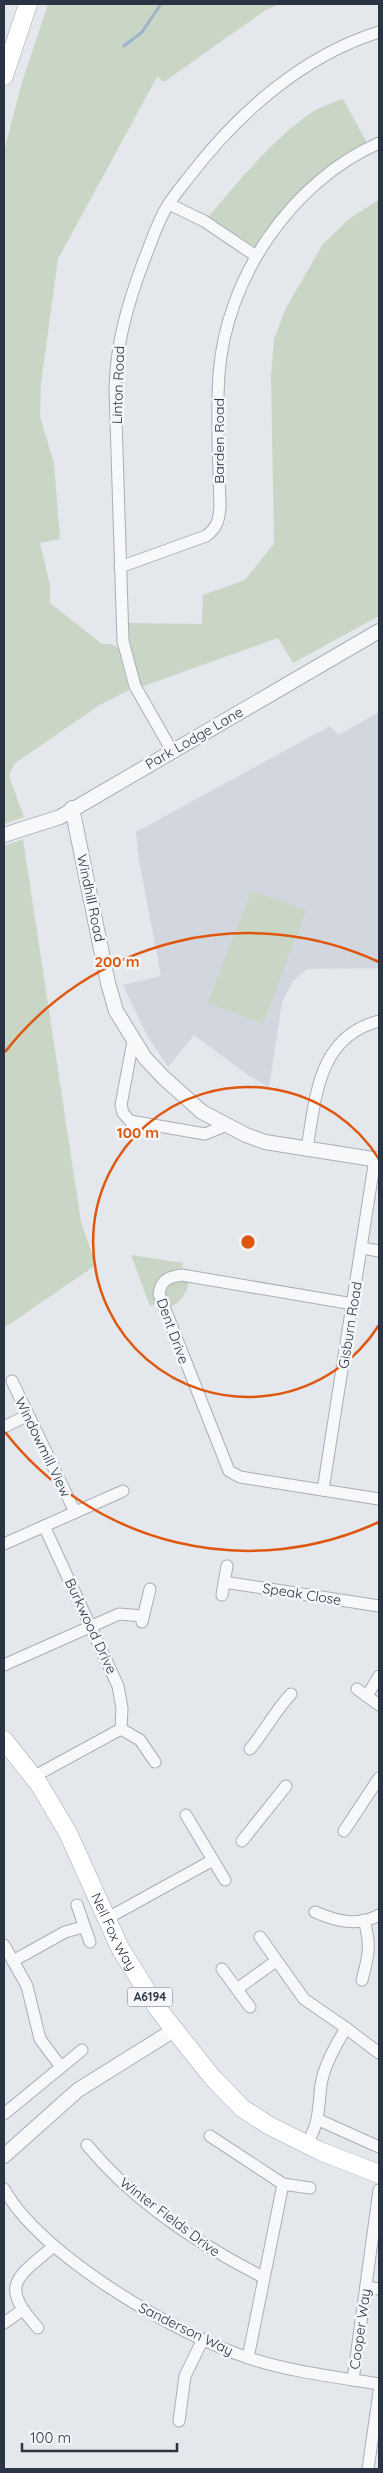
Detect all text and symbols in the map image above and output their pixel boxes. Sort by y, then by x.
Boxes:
street label: Linton Road [108,346,128,424]
street label: Barden Road [210,398,228,484]
street label: Park Lodge Lane [142,703,246,773]
street label: Windhill Road [73,853,109,943]
text: 200 m [95,952,140,971]
text: 100 m [117,1123,159,1142]
centre of rings [239,1233,257,1251]
street label: Gisburn Road [334,1280,366,1370]
street label: Dent Drive [153,1296,193,1366]
street label: Windowmill View [11,1394,75,1500]
street label: Burkwood Drive [61,1575,121,1677]
street label: Speak Close [261,1579,343,1609]
street label: Neil Fox Way [87,1890,141,1974]
road number: A6194 [128,1988,172,2006]
street label: Winter Fields Drive [116,2173,224,2261]
street label: Cooper Way [345,2287,375,2371]
street label: Sanderson Way [136,2298,236,2360]
scale bar [22,2420,178,2452]
text: 100 m [30,2428,71,2447]

